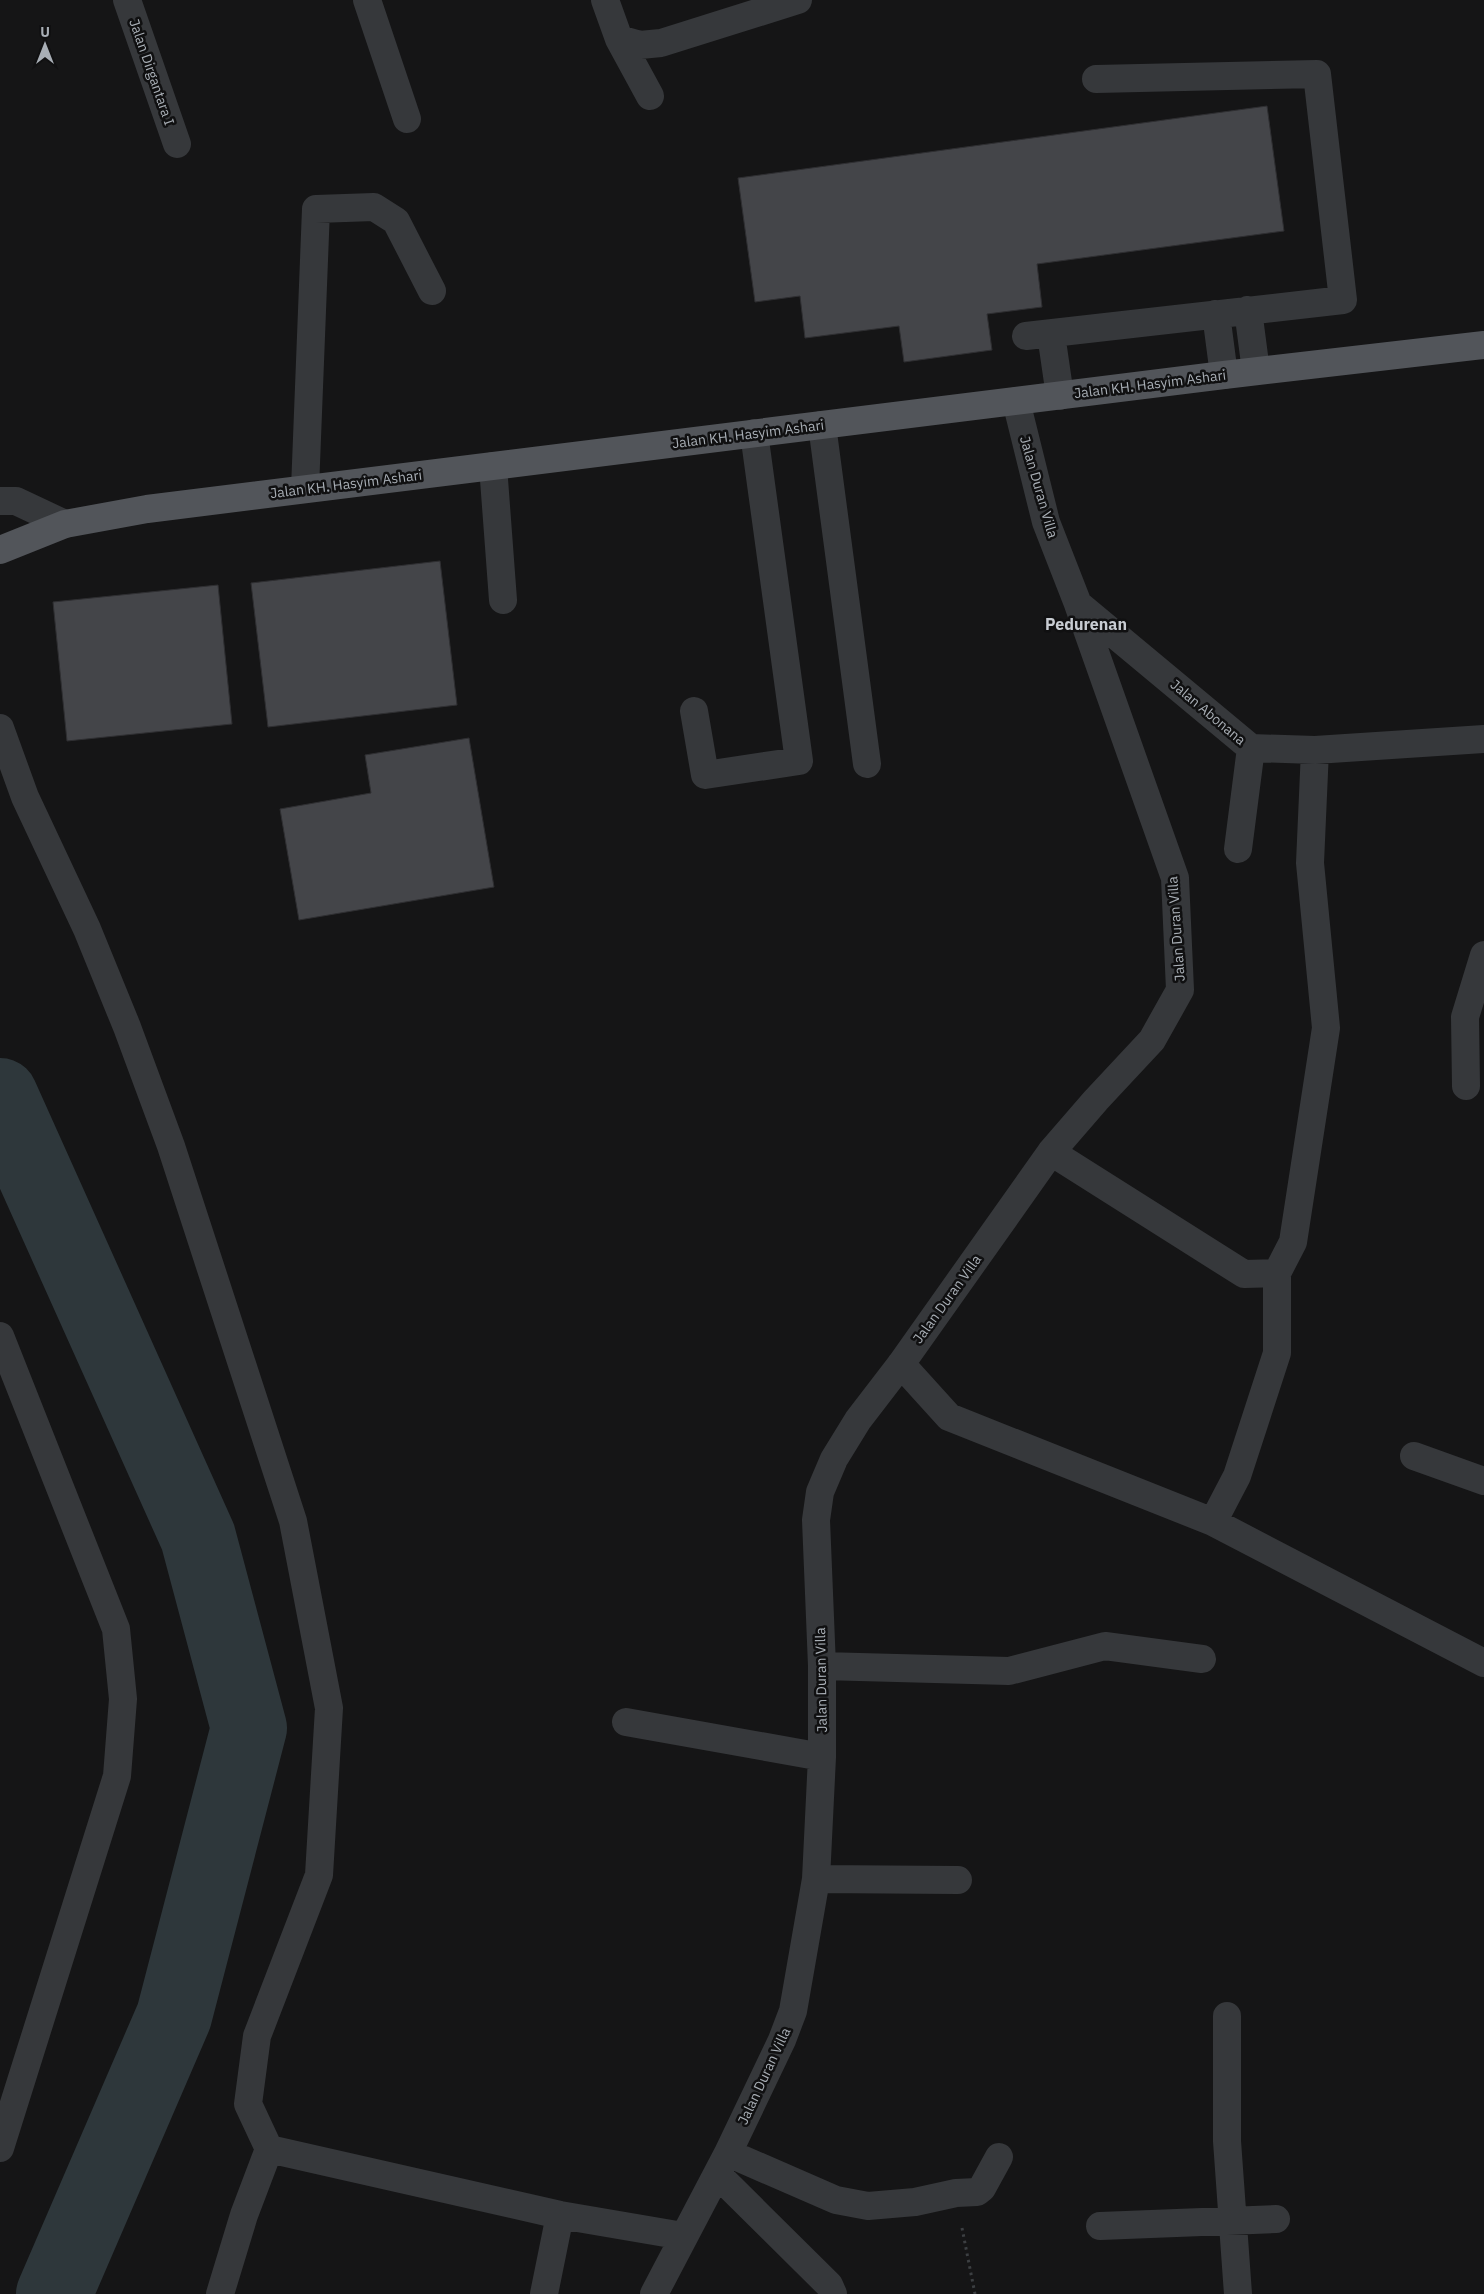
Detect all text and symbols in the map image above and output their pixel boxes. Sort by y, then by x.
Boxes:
street label: Jalan Dirgantara I [125,16,179,128]
north arrow [20,20,70,70]
text: U [40,23,50,41]
street label: Jalan KH. Hasyim Ashari [1073,366,1227,402]
street label: Jalan KH. Hasyim Ashari [671,416,825,452]
street label: Jalan Duran Villa [1016,434,1062,541]
street label: Jalan KH. Hasyim Ashari [269,466,423,502]
district label: Pedurenan [1045,614,1127,634]
street label: Jalan Abonana [1167,675,1250,749]
street label: Jalan Duran Villa [1163,875,1189,982]
street label: Jalan Duran Villa [909,1251,986,1347]
street label: Jalan Duran Villa [811,1627,831,1733]
street label: Jalan Duran Villa [734,2024,795,2128]

